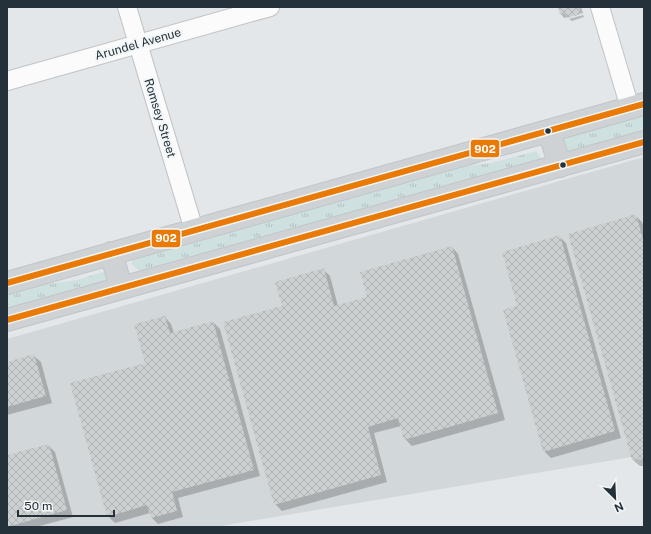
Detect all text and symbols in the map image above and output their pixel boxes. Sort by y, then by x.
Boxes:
street label: Arundel Avenue [93,25,183,63]
street label: Romsey Street [141,77,179,160]
unlabelled marker [543,126,553,136]
line badge: 902 [470,139,500,158]
text: 902 [474,143,496,155]
unlabelled marker [558,160,568,170]
line badge: 902 [151,229,181,248]
text: 902 [155,232,177,244]
north arrow [595,478,635,518]
scale bar [18,492,114,518]
text: 50 m [24,499,52,513]
text: N [613,500,625,514]

